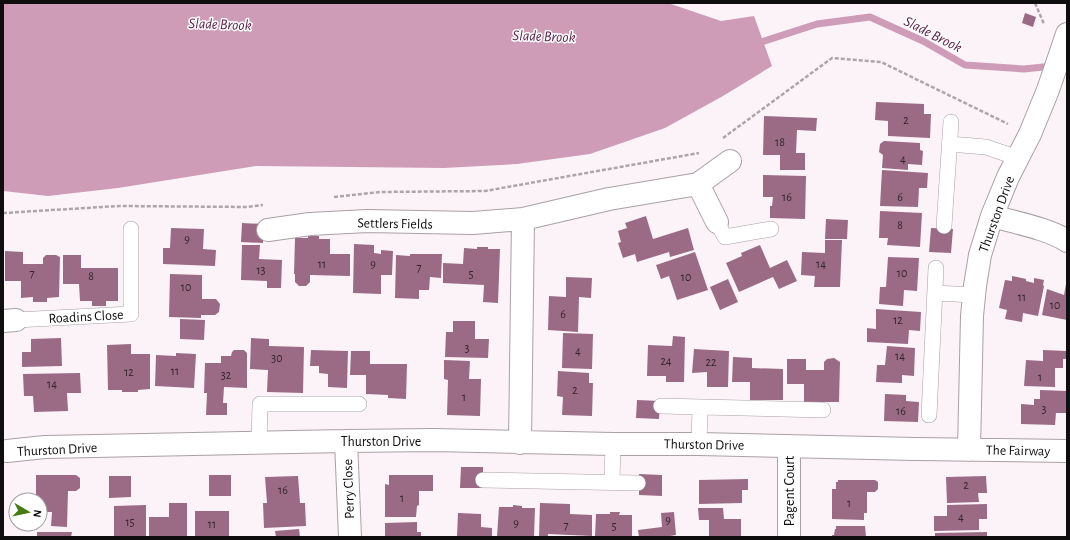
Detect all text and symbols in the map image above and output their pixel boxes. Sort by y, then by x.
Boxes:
water label: Slade Brook [901,13,964,55]
water label: Slade Brook [188,16,252,33]
water label: Slade Brook [512,28,576,45]
house number: 2 [903,114,909,126]
house number: 18 [775,136,785,148]
house number: 4 [900,153,906,165]
street label: Thurston Drive [977,174,1017,255]
house number: 16 [782,191,792,203]
house number: 6 [897,191,903,203]
street label: Settlers Fields [357,216,433,232]
house number: 8 [897,219,903,231]
house number: 9 [184,233,190,245]
house number: 11 [318,258,326,270]
house number: 9 [370,258,376,270]
house number: 14 [816,258,826,270]
house number: 7 [416,261,422,273]
house number: 13 [256,264,266,276]
house number: 7 [29,267,35,279]
house number: 10 [897,267,907,279]
house number: 5 [468,268,474,280]
house number: 8 [88,270,94,282]
house number: 10 [681,271,691,283]
house number: 10 [181,281,191,293]
house number: 11 [1018,291,1026,303]
house number: 10 [1050,299,1060,311]
street label: Roadins Close [48,308,124,326]
house number: 6 [560,308,566,320]
house number: 12 [893,314,903,326]
house number: 3 [465,342,470,354]
house number: 4 [575,345,581,357]
house number: 14 [895,350,905,362]
house number: 30 [271,352,283,364]
house number: 24 [660,355,672,367]
house number: 22 [706,356,717,368]
house number: 11 [171,365,179,377]
house number: 12 [124,366,134,378]
house number: 32 [221,369,232,381]
house number: 1 [1038,371,1042,383]
house number: 14 [47,378,57,390]
house number: 2 [572,384,578,396]
house number: 1 [462,391,466,403]
house number: 3 [1042,403,1047,415]
house number: 16 [896,405,906,417]
street label: Thurston Drive [341,435,421,449]
street label: Thurston Drive [664,437,744,453]
street label: Thurston Drive [17,441,98,459]
street label: The Fairway [986,443,1050,459]
street label: Pagent Court [783,455,797,526]
street label: Perry Close [341,459,357,519]
house number: 2 [963,479,969,491]
house number: 16 [278,484,288,496]
north arrow [8,492,48,532]
house number: 1 [400,492,404,504]
house number: 1 [847,497,851,509]
text: N [31,509,43,518]
house number: 4 [958,511,964,523]
house number: 9 [665,514,671,526]
house number: 15 [125,516,135,528]
house number: 9 [513,517,519,529]
house number: 11 [208,518,216,530]
house number: 7 [563,519,569,531]
house number: 5 [611,520,617,532]

